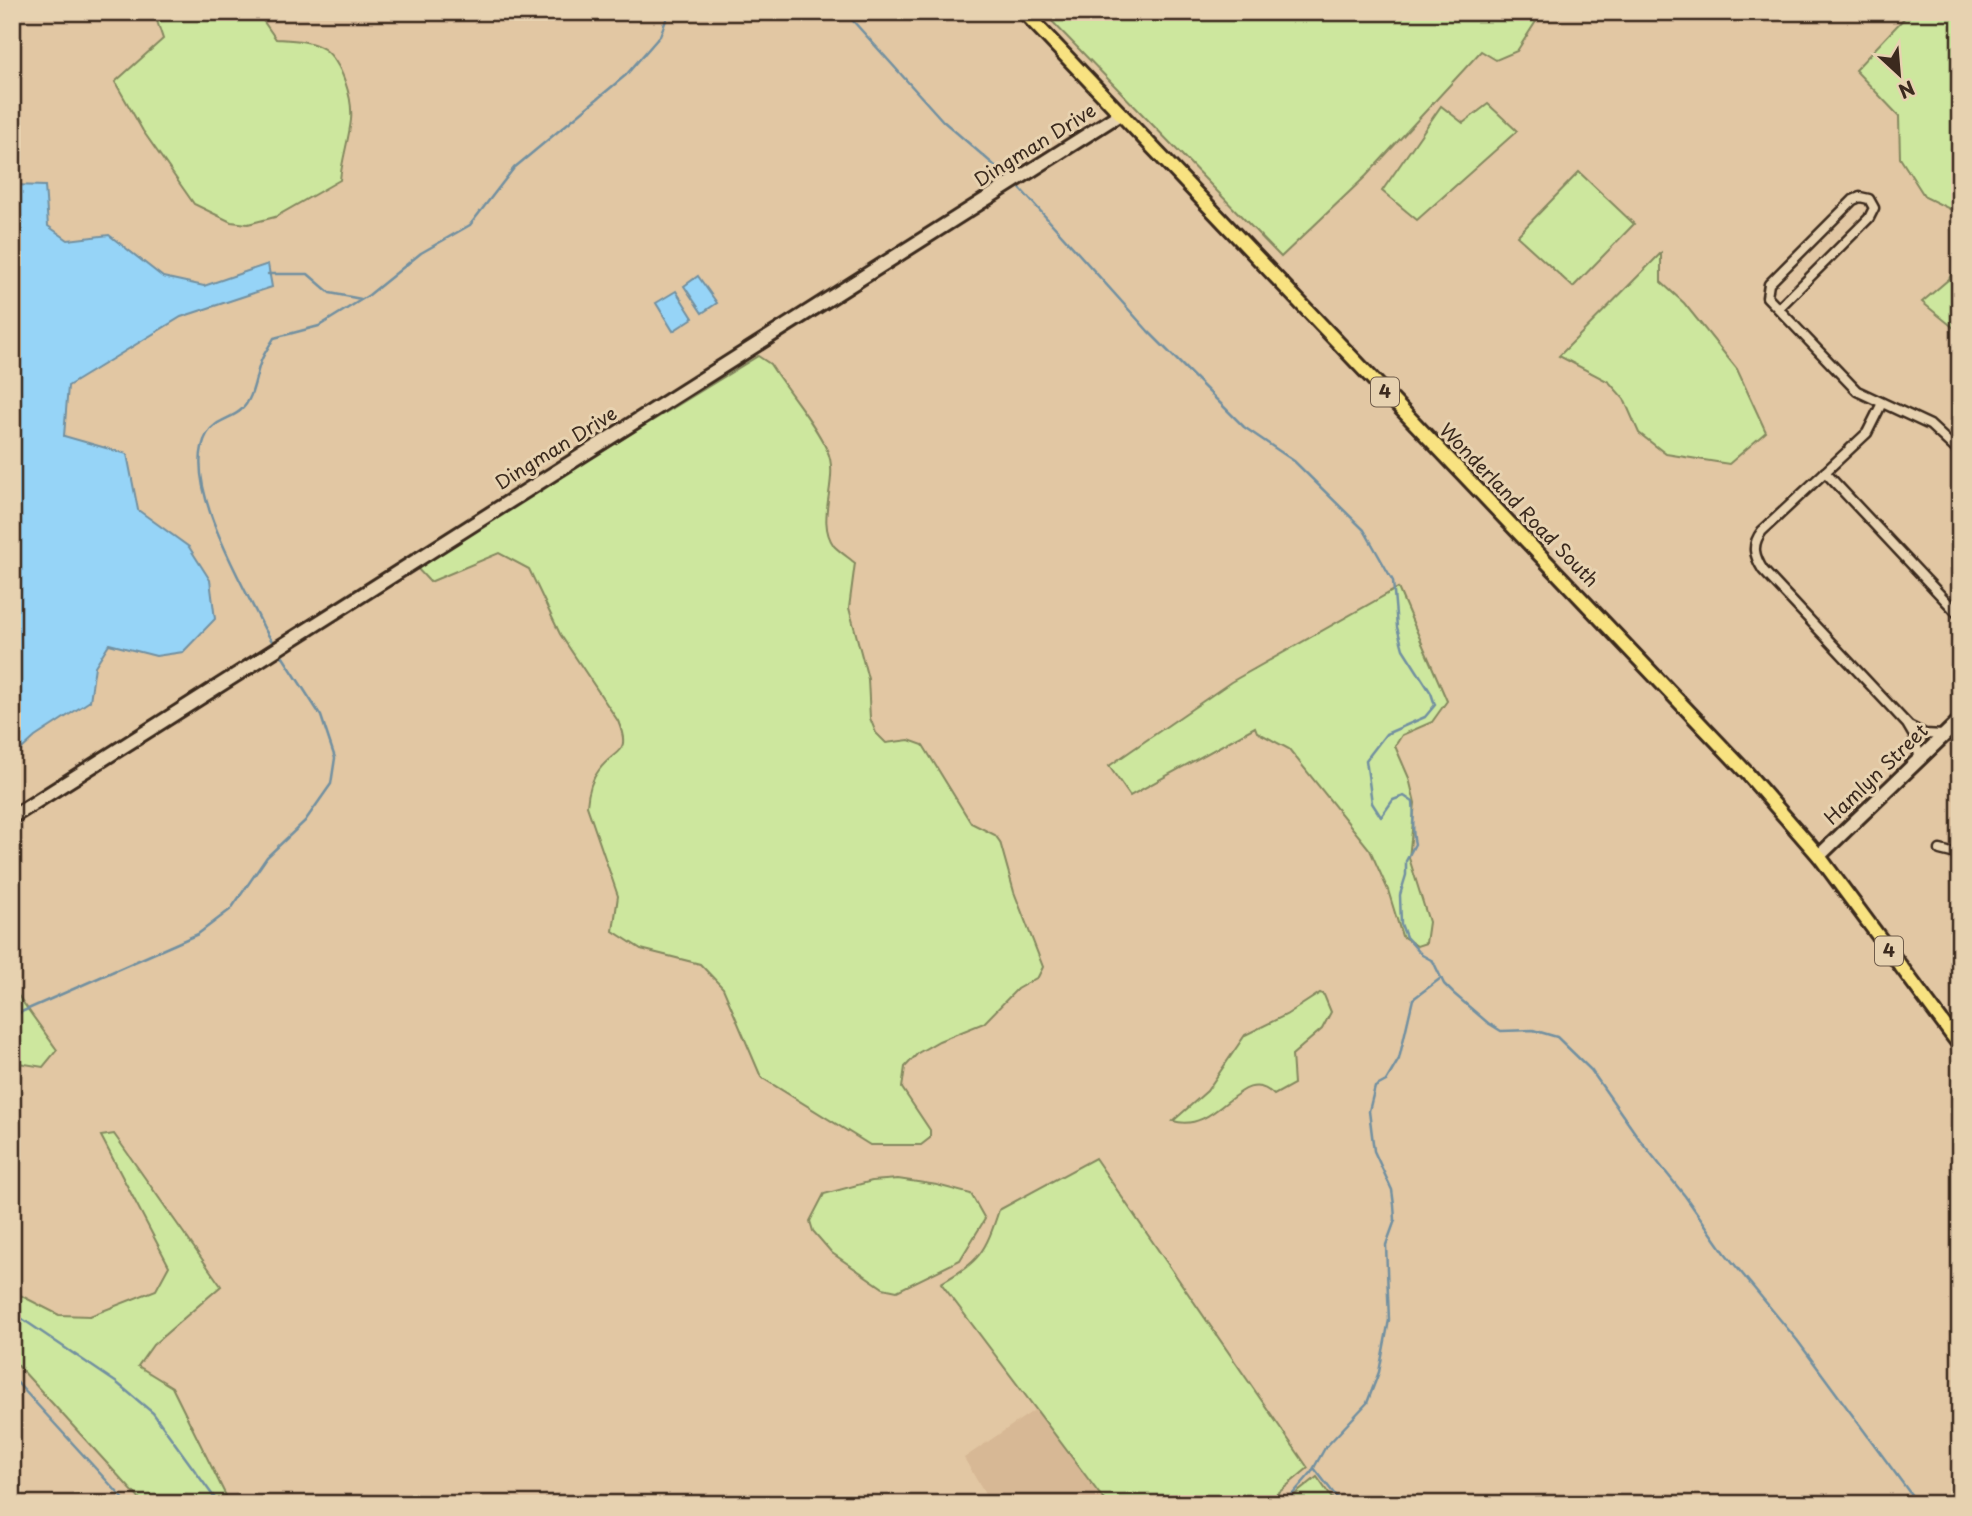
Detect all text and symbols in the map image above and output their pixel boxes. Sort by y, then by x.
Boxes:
north arrow [1864,38,1934,108]
text: N [1894,74,1920,106]
street label: Dingman Drive [968,96,1101,193]
road number: 4 [1371,378,1399,406]
street label: Dingman Drive [489,399,622,496]
street label: Wonderland Road South [1434,416,1606,593]
street label: Hamlyn Street [1817,716,1934,830]
road number: 4 [1875,936,1903,966]

